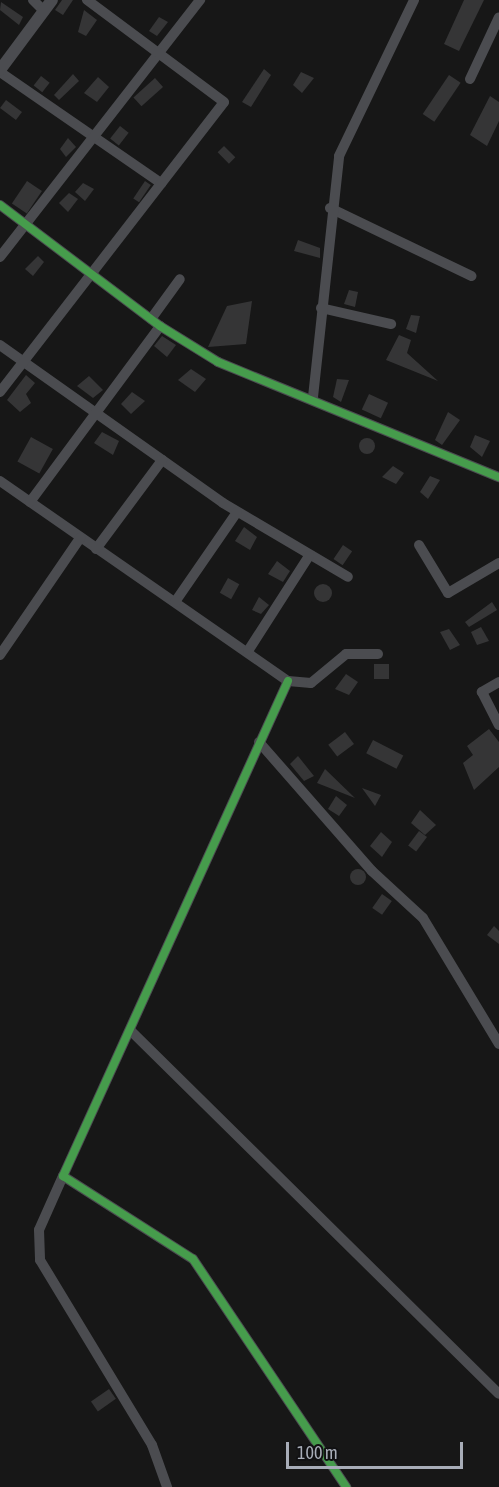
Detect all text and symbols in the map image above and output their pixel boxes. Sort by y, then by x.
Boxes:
scale bar [289,1430,466,1468]
text: 100 m [297,1442,338,1463]

